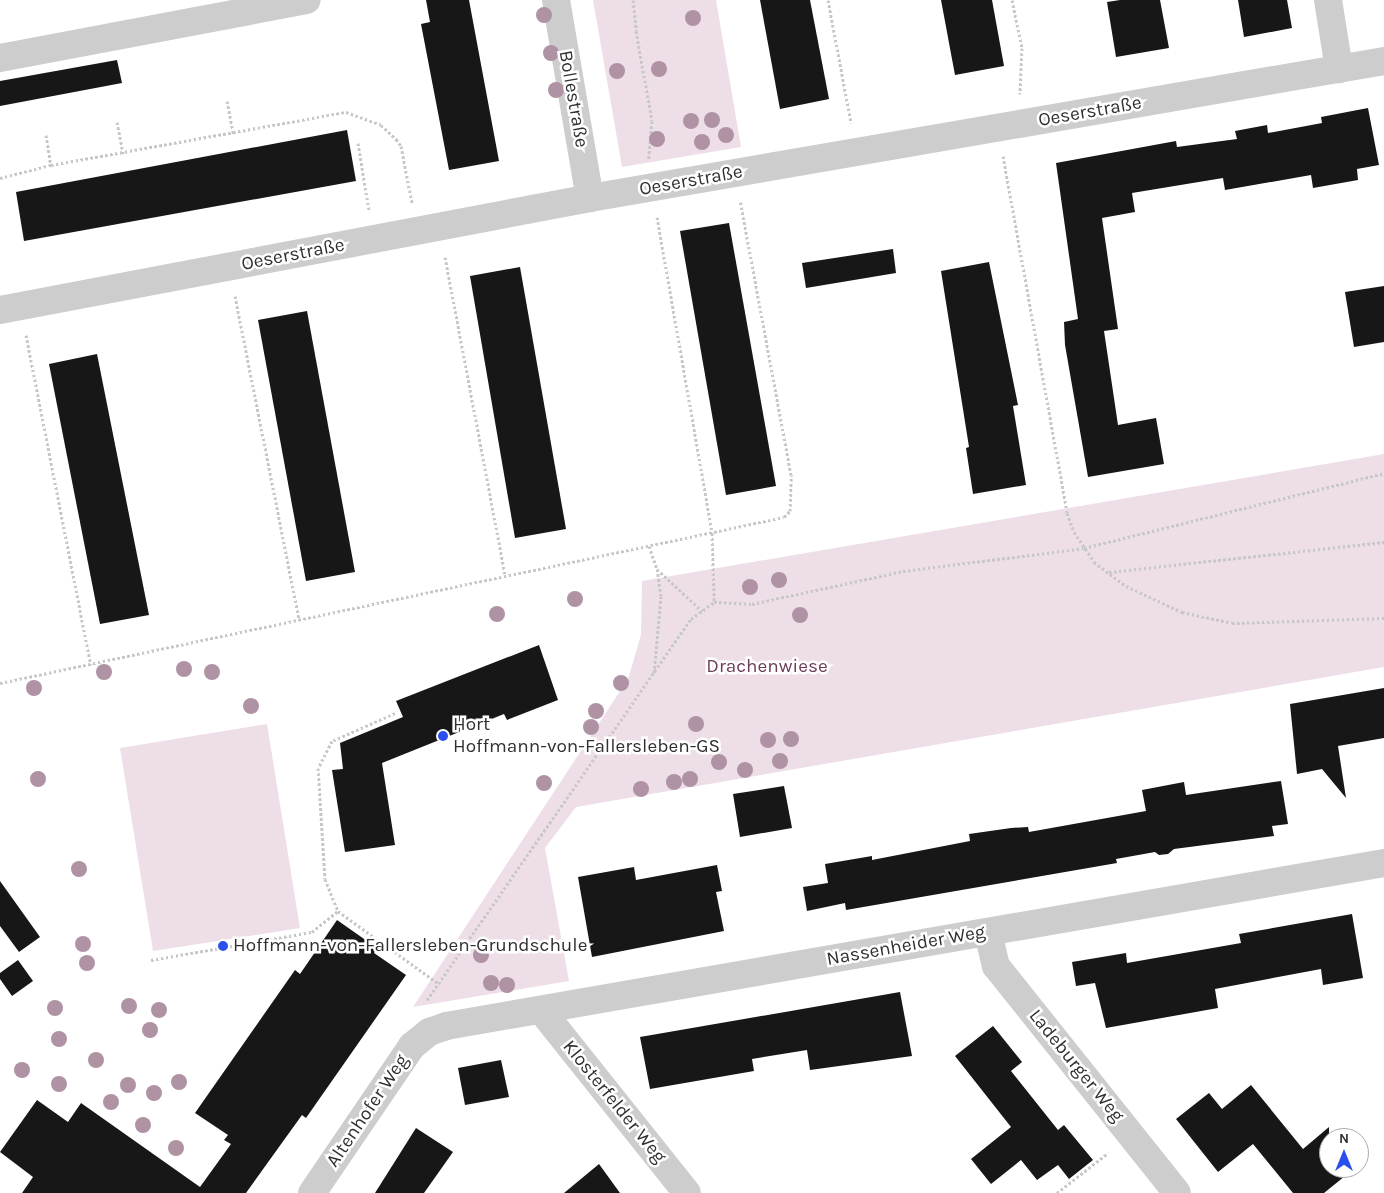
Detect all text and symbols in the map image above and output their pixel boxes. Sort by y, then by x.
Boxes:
street label: Bollestraße [553,49,593,149]
street label: Oeserstraße [1037,92,1143,132]
street label: Oeserstraße [638,161,744,201]
street label: Oeserstraße [240,234,346,276]
park label: Drachenwiese [706,656,828,678]
place label: Hort Hoffmann-von-Fallersleben-GS [453,714,720,758]
marker: Hort Hoffmann-von-Fallersleben-GS [437,730,449,742]
street label: Nassenheider Weg [825,921,987,971]
place label: Hoffmann-von-Fallersleben-Grundschule [233,935,587,957]
marker: Hoffmann-von-Fallersleben-Grundschule [217,940,229,952]
street label: Ladeburger Weg [1024,1005,1128,1127]
street label: Klosterfelder Weg [557,1036,671,1168]
street label: Altenhofer Weg [322,1050,414,1172]
north arrow [1319,1128,1369,1178]
text: N [1339,1130,1349,1147]

